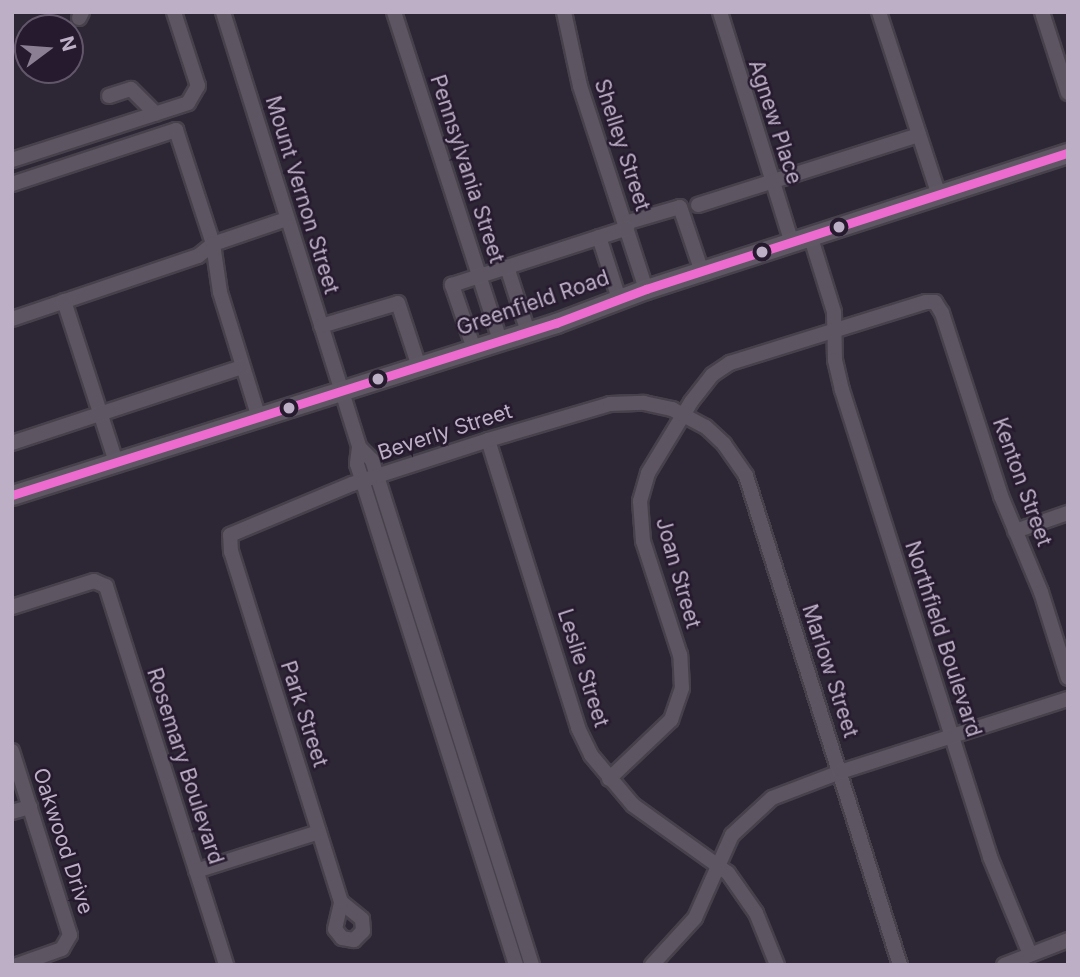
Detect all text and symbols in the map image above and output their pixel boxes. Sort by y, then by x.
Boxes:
north arrow [14,14,84,84]
text: N [55,33,81,54]
street label: Agnew Place [743,57,807,187]
street label: Pennsylvania Street [425,72,509,266]
street label: Shelley Street [589,76,655,214]
street label: Mount Vernon Street [260,93,344,297]
unlabelled marker [832,220,846,234]
unlabelled marker [755,245,769,259]
street label: Greenfield Road [453,265,613,341]
unlabelled marker [371,372,385,386]
street label: Beverly Street [375,398,515,466]
unlabelled marker [282,401,296,415]
street label: Kenton Street [987,414,1057,550]
street label: Joan Street [650,515,706,631]
street label: Northfield Boulevard [899,538,987,740]
street label: Marlow Street [797,601,863,741]
street label: Leslie Street [552,606,614,730]
street label: Park Street [275,658,333,770]
street label: Rosemary Boulevard [141,665,229,867]
street label: Oakwood Drive [27,765,99,917]

